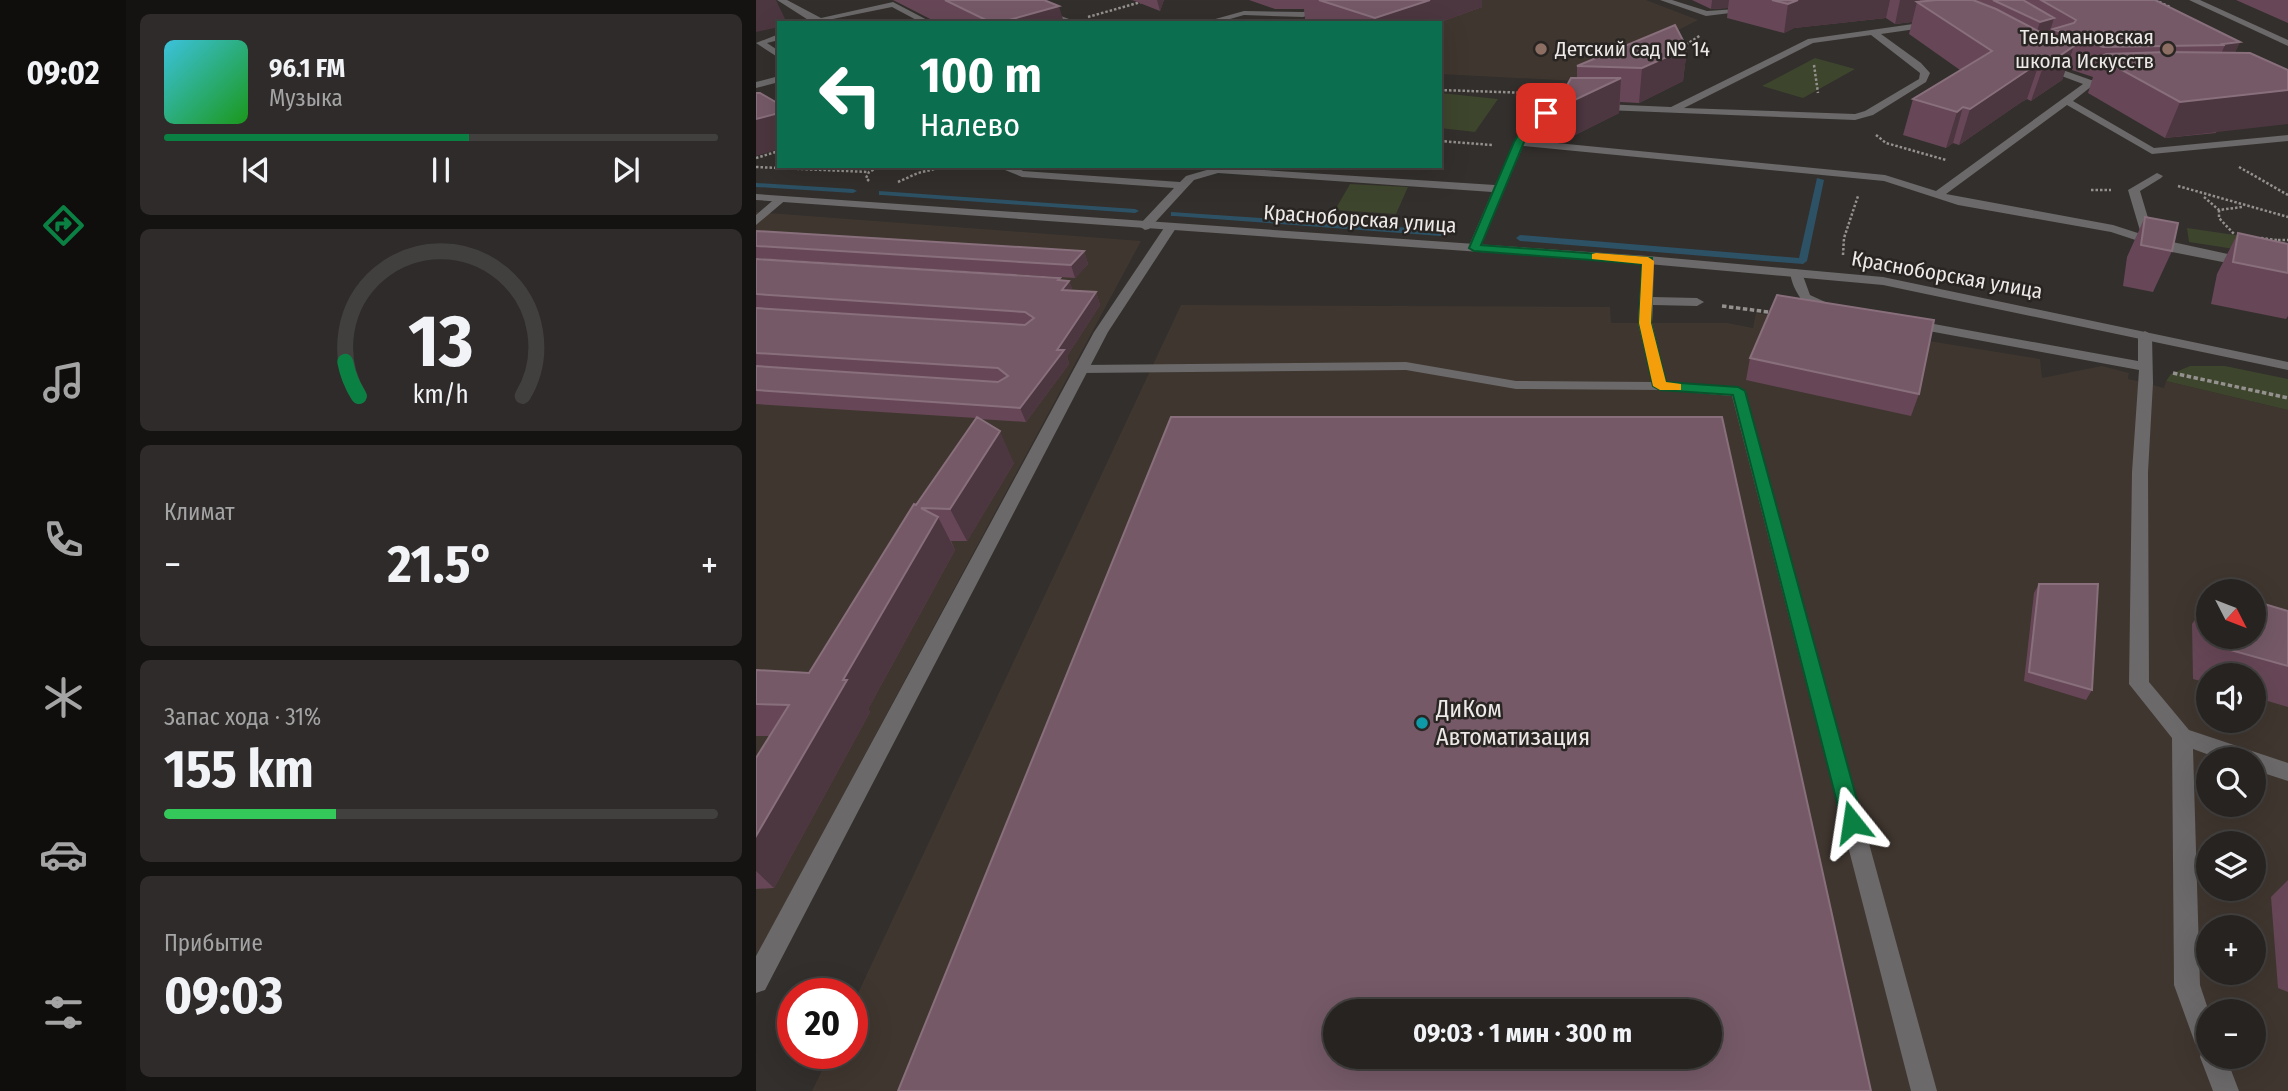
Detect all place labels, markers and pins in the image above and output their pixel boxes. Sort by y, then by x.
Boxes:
place label: Тельмановская школа Искусств [2015,24,2154,74]
place label: Детский сад № 14 [1554,36,1710,62]
marker: Детский сад № 14 [1533,41,1549,57]
marker: Тельмановская школа Искусств [2160,41,2176,57]
pin [1516,83,1576,143]
place label: ДиКом Автоматизация [1435,695,1590,751]
marker: ДиКом Автоматизация [1414,715,1430,731]

